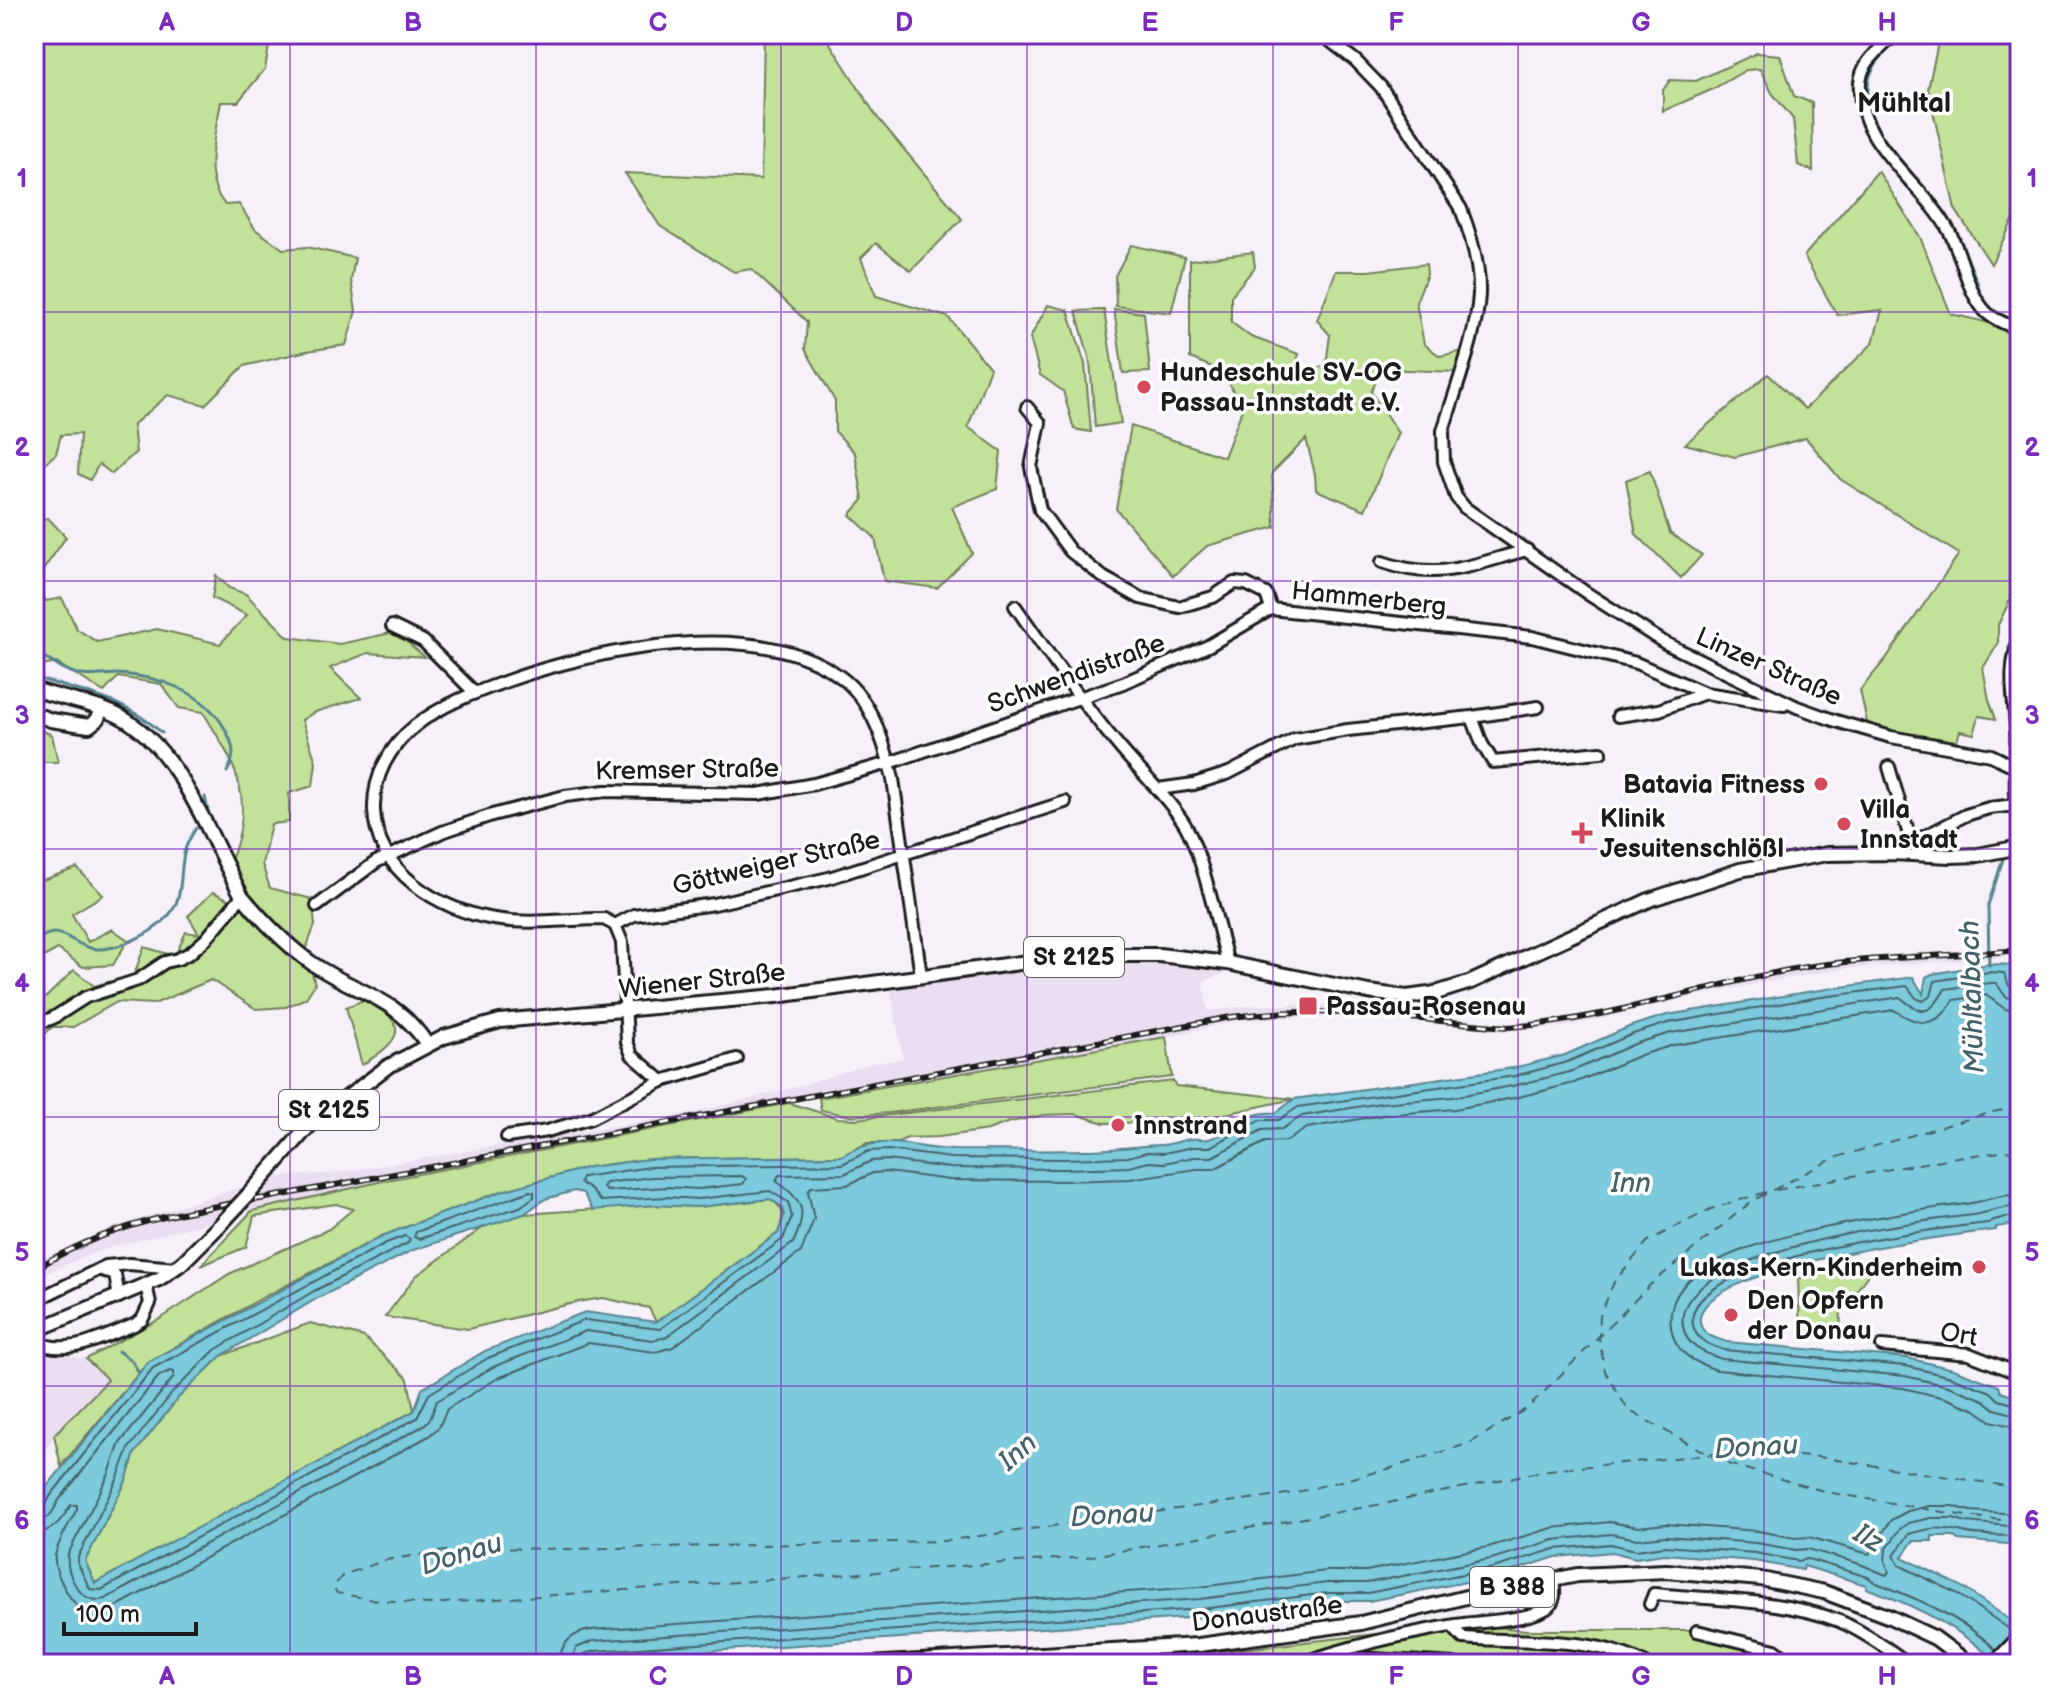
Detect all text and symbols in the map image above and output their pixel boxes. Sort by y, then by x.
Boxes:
text: A [158,8,175,39]
text: B [404,8,422,39]
text: C [649,8,667,39]
text: D [895,8,913,39]
text: E [1142,8,1159,39]
text: F [1388,8,1404,39]
text: G [1631,8,1651,39]
text: H [1877,8,1897,39]
district label: Mühltal [1857,87,1951,120]
text: 1 [17,164,27,195]
text: 1 [2027,164,2037,195]
place label: Hundeschule SV-OG Passau-Innstadt e.V. [1160,358,1402,419]
marker: Hundeschule SV-OG Passau-Innstadt e.V. [1135,378,1153,396]
text: 2 [14,433,30,464]
text: 2 [2024,433,2040,464]
street label: Hammerberg [1290,576,1448,623]
street label: Linzer Straße [1691,621,1846,713]
street label: Schwendistraße [984,628,1169,721]
text: 3 [14,701,30,732]
text: 3 [2024,701,2040,732]
street label: Kremser Straße [595,753,779,788]
place label: Batavia Fitness [1623,770,1805,801]
marker: Batavia Fitness [1812,775,1830,793]
place label: Villa Innstadt [1860,795,1958,856]
place label: Klinik Jesuitenschlößl [1600,804,1784,865]
marker: Villa Innstadt [1835,815,1853,833]
marker: Klinik Jesuitenschlößl [1571,822,1593,844]
street label: Göttweiger Straße [669,824,883,902]
water label: Mühltalbach [1953,920,1992,1074]
road number: St 2125 [1024,937,1124,977]
street label: Wiener Straße [617,957,787,1006]
text: 4 [14,969,30,1000]
text: 4 [2024,969,2040,1000]
place label: Passau-Rosenau [1326,992,1526,1023]
marker: Passau-Rosenau [1297,995,1319,1017]
road number: St 2125 [279,1090,379,1130]
place label: Innstrand [1134,1111,1248,1142]
marker: Innstrand [1109,1116,1127,1134]
water label: Inn [1610,1167,1651,1200]
text: 5 [14,1238,30,1269]
text: 5 [2024,1238,2040,1269]
place label: Lukas-Kern-Kinderheim [1679,1253,1963,1284]
marker: Lukas-Kern-Kinderheim [1970,1258,1988,1276]
place label: Den Opfern der Donau [1747,1286,1884,1347]
marker: Den Opfern der Donau [1722,1306,1740,1324]
street label: Ort [1938,1317,1980,1354]
water label: Inn [991,1426,1044,1478]
water label: Donau [1713,1429,1799,1466]
water label: Donau [1069,1497,1155,1534]
text: 6 [14,1506,30,1537]
text: 6 [2024,1506,2040,1537]
water label: Ilz [1847,1516,1889,1560]
water label: Donau [417,1526,507,1582]
road number: B 388 [1470,1567,1554,1607]
scale bar [64,1586,196,1636]
street label: Donaustraße [1190,1590,1344,1639]
text: 100 m [76,1600,140,1629]
text: A [158,1662,175,1693]
text: B [404,1662,422,1693]
text: C [649,1662,667,1693]
text: D [895,1662,913,1693]
text: E [1142,1662,1159,1693]
text: F [1388,1662,1404,1693]
text: G [1631,1662,1651,1693]
text: H [1877,1662,1897,1693]

